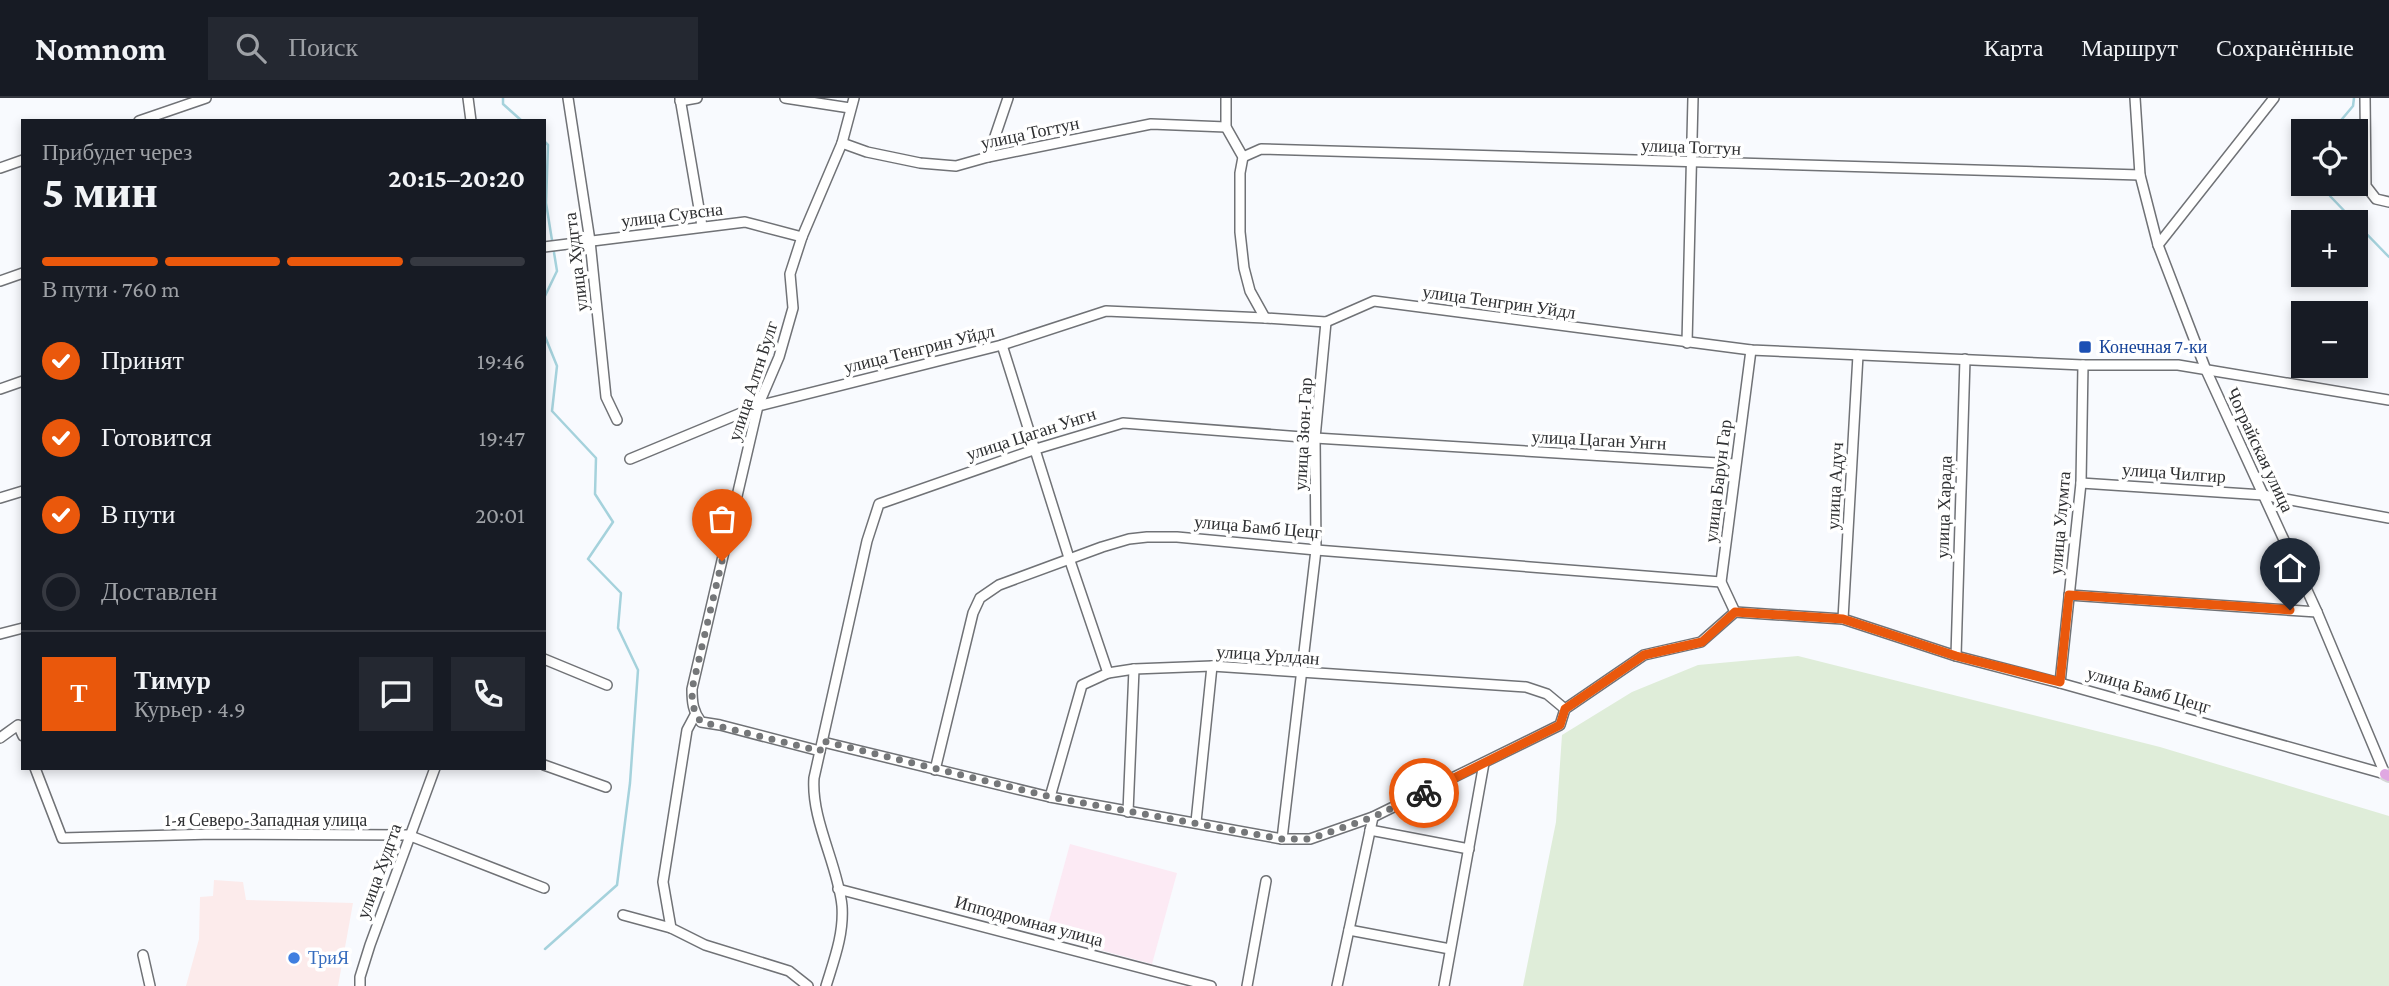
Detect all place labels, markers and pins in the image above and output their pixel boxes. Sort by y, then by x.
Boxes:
place label: Конечная 7-ки [2099,337,2208,357]
marker: Конечная 7-ки [2077,339,2093,355]
pin [692,489,752,561]
pin [2260,538,2320,610]
place label: ТриЯ [308,948,349,968]
marker: ТриЯ [286,950,302,966]

